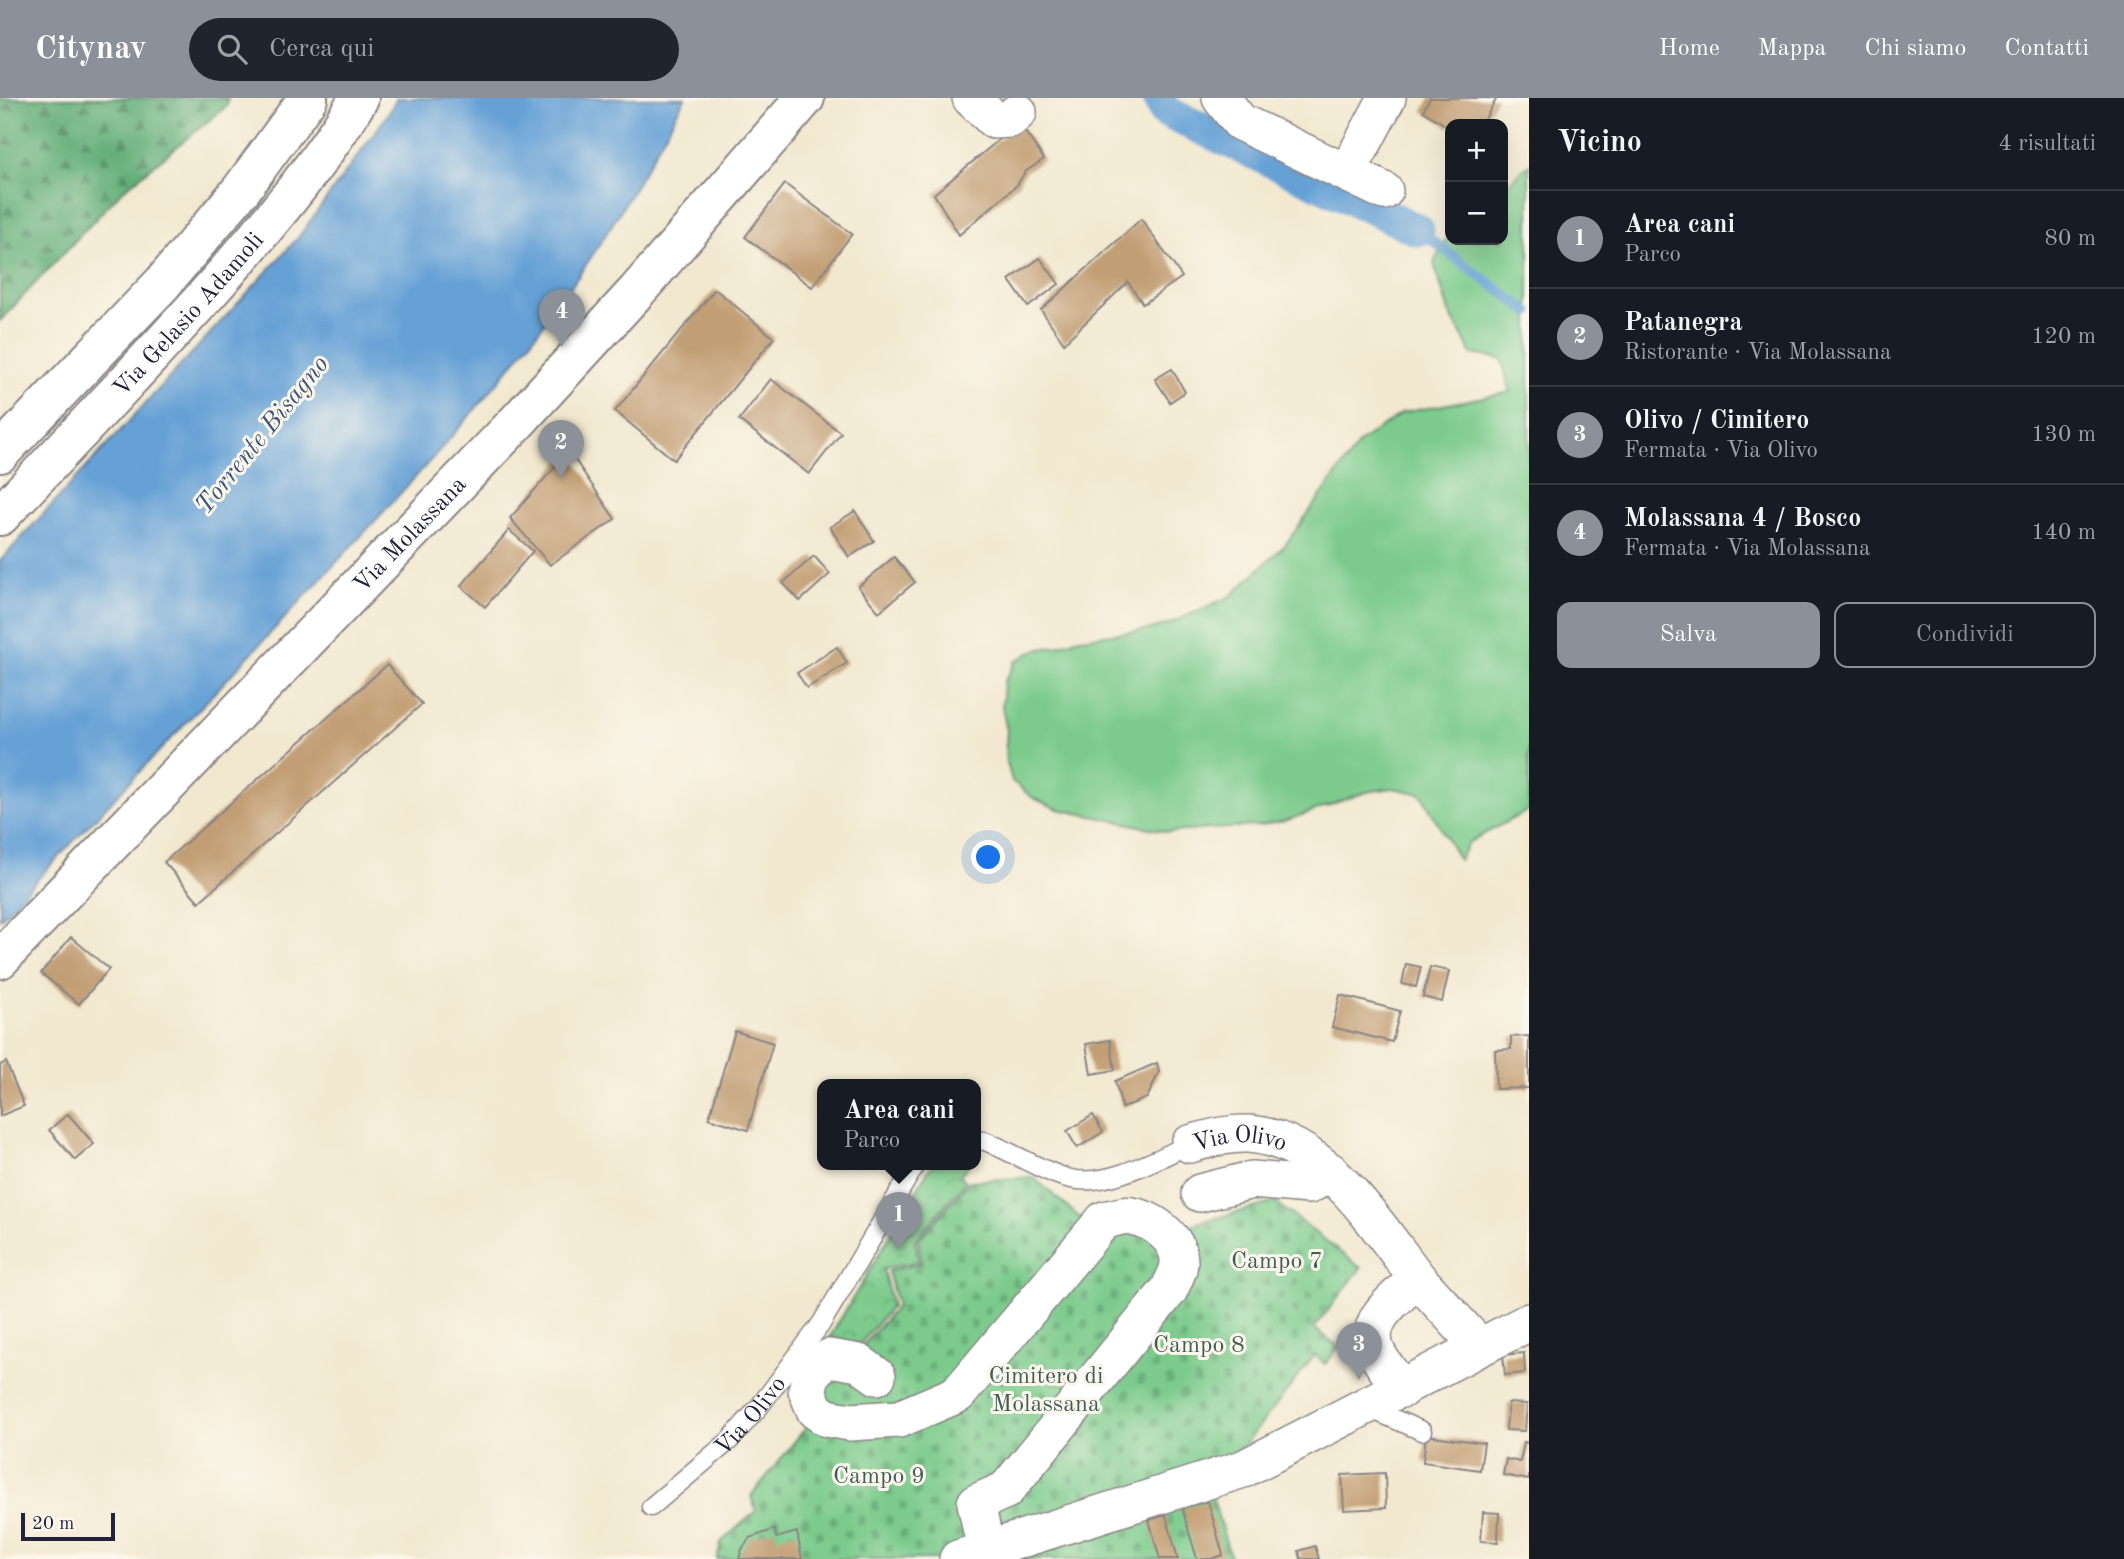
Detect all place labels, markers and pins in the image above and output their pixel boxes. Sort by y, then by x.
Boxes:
pin: 4 [539,289,585,347]
pin: 2 [538,420,584,478]
pin: 1 [876,1192,922,1250]
pin: 3 [1336,1322,1382,1380]

